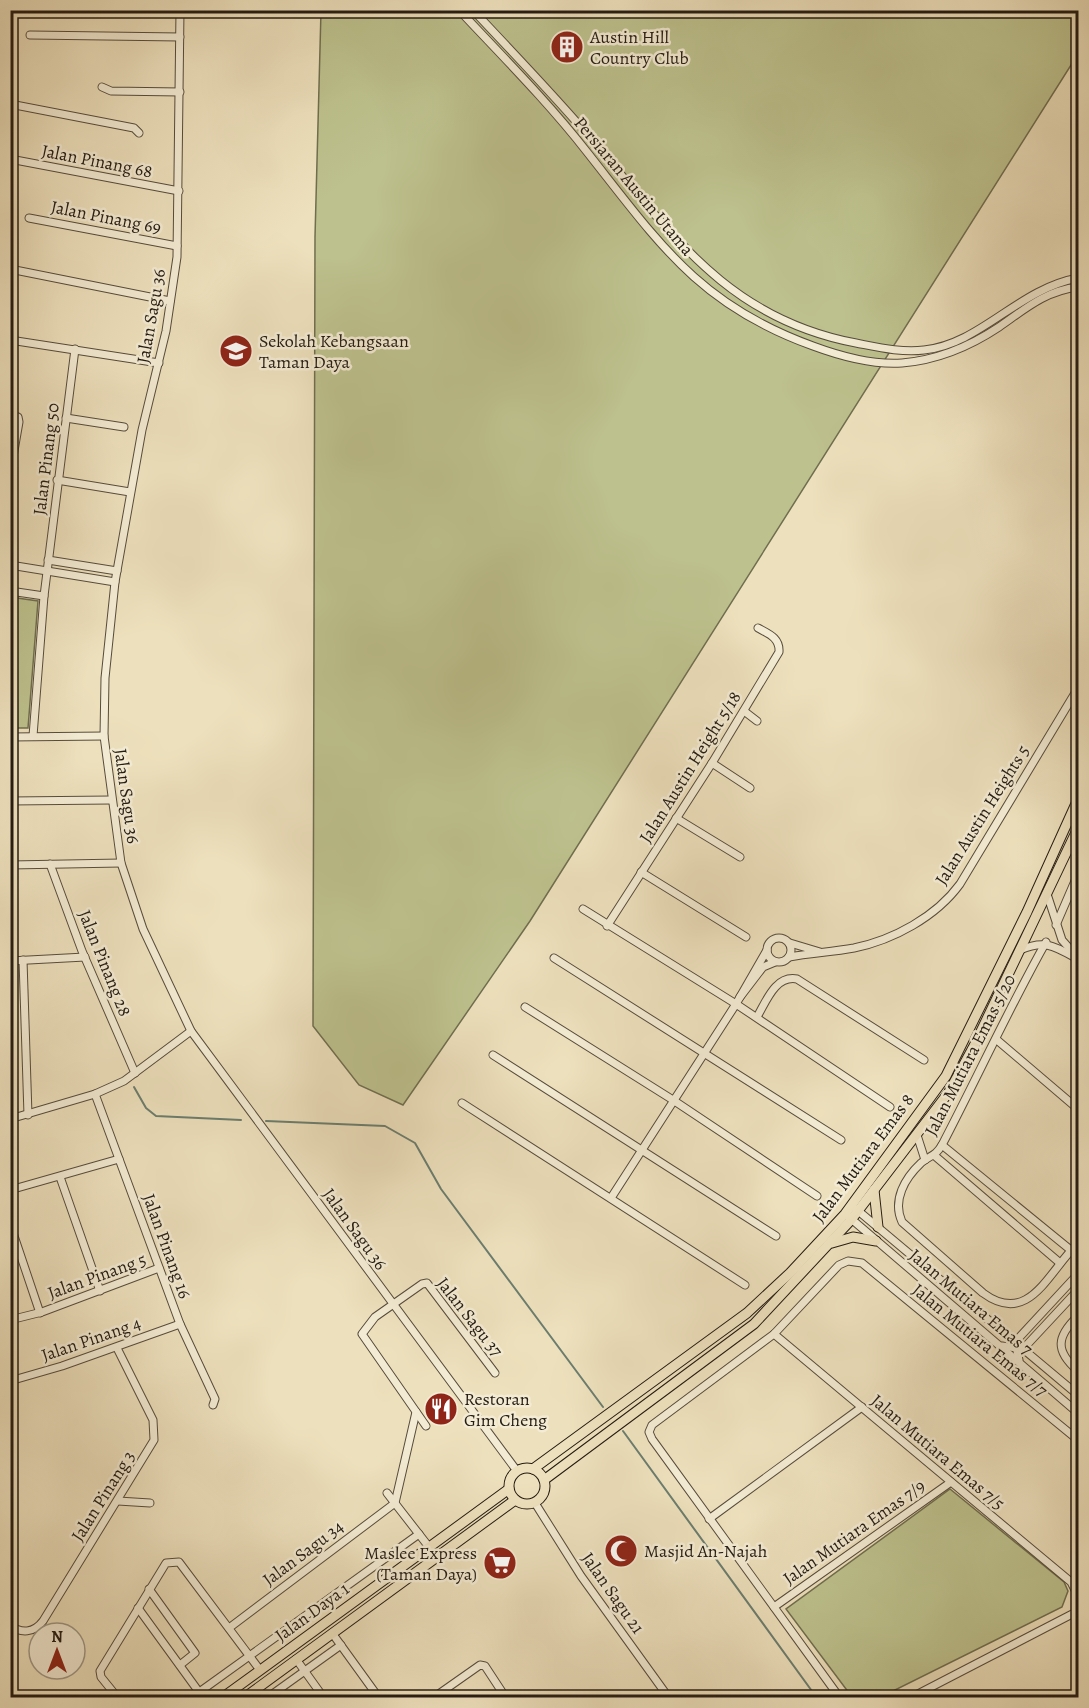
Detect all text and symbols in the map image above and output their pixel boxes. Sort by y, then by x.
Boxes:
place label: Austin Hill Country Club [589,25,689,70]
building icon: Austin Hill Country Club [549,29,585,65]
street label: Persiaran Austin Utama [569,111,700,261]
street label: Jalan Pinang 68 [39,138,155,184]
street label: Jalan Pinang 69 [49,195,163,239]
street label: Jalan Sagu 36 [131,267,171,365]
place label: Sekolah Kebangsaan Taman Daya [259,329,409,374]
school or university icon: Sekolah Kebangsaan Taman Daya [218,333,254,369]
street label: Jalan Pinang 50 [27,402,65,516]
street label: Jalan Austin Height 5/18 [634,687,746,847]
street label: Jalan Austin Heights 5 [929,740,1035,890]
street label: Jalan Sagu 36 [108,747,146,845]
street label: Jalan Pinang 28 [73,906,137,1020]
street label: Jalan Mutiara Emas 5/20 [919,970,1021,1140]
street label: Jalan Mutiara Emas 8 [807,1089,919,1227]
street label: Jalan Sagu 36 [317,1183,393,1275]
street label: Jalan Pinang 16 [137,1190,197,1302]
street label: Jalan Mutiara Emas 7 [904,1243,1038,1361]
street label: Jalan Pinang 5 [44,1247,150,1305]
street label: Jalan Sagu 37 [431,1272,509,1362]
street label: Jalan Mutiara Emas 7/7 [907,1278,1053,1402]
street label: Jalan Pinang 4 [38,1311,144,1367]
place label: Restoran Gim Cheng [464,1387,547,1432]
street label: Jalan Mutiara Emas 7/5 [866,1389,1010,1515]
restaurant icon: Restoran Gim Cheng [423,1391,459,1427]
street label: Jalan Pinang 3 [66,1446,140,1546]
street label: Jalan Mutiara Emas 7/9 [778,1474,930,1590]
street label: Jalan Sagu 34 [258,1515,348,1591]
mosque icon: Masjid An-Najah [603,1533,639,1569]
place label: Masjid An-Najah [644,1539,768,1563]
place label: Maslee Express (Taman Daya) [364,1541,477,1586]
supermarket icon: Maslee Express (Taman Daya) [482,1545,518,1581]
street label: Jalan Sagu 21 [576,1547,650,1639]
street label: Jalan Daya 1 [270,1577,354,1647]
north arrow [27,1621,87,1681]
text: N [51,1626,63,1648]

